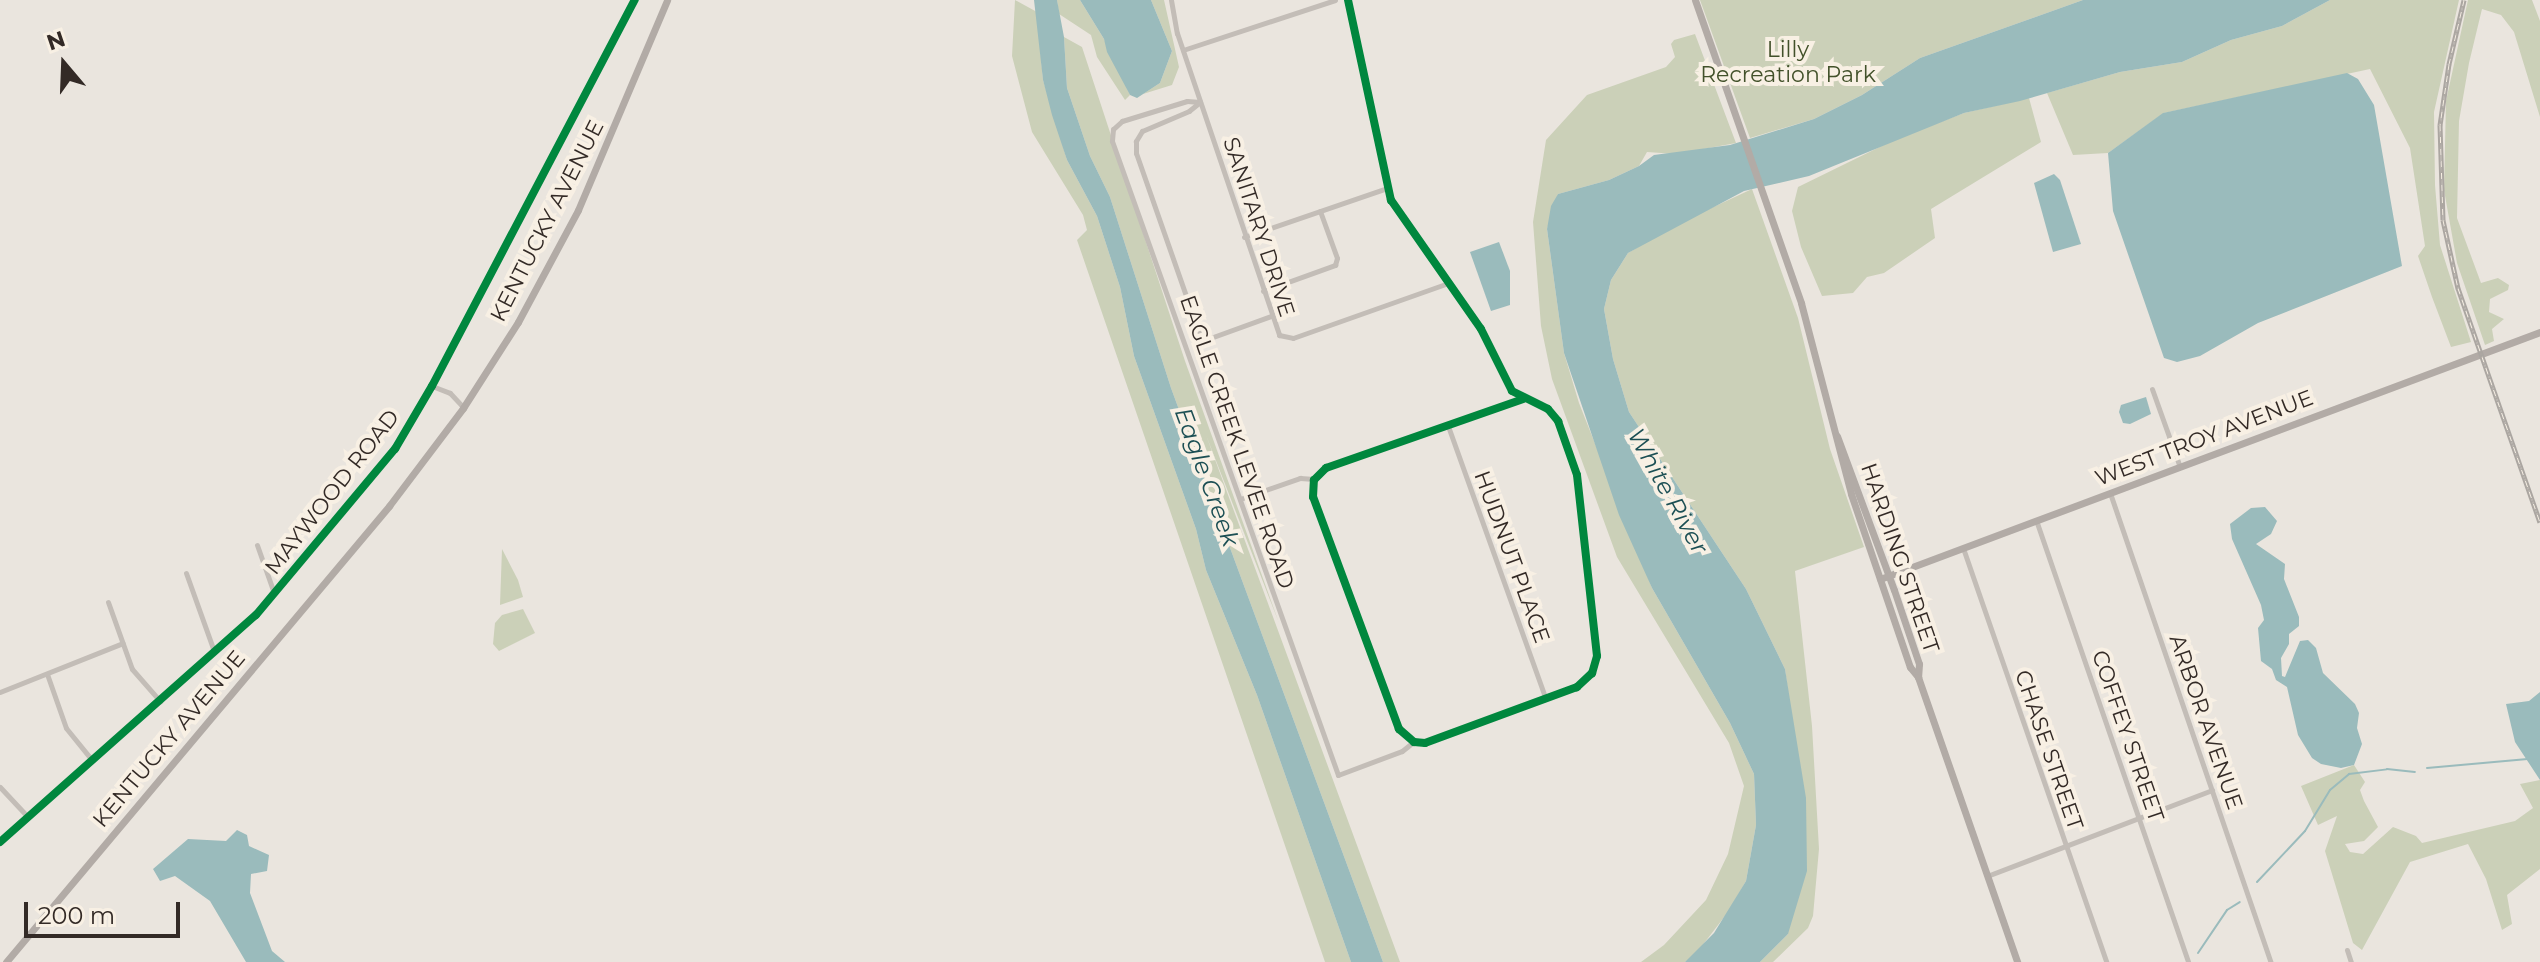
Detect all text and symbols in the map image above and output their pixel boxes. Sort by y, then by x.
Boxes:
north arrow [24,24,104,104]
text: N [43,25,69,56]
park label: Lilly Recreation Park [1700,36,1876,88]
street label: KENTUCKY AVENUE [485,116,609,326]
street label: SANITARY DRIVE [1218,134,1300,320]
street label: EAGLE CREEK LEVEE ROAD [1174,292,1300,592]
street label: WEST TROY AVENUE [2091,384,2317,492]
street label: MAYWOOD ROAD [259,404,405,580]
water label: Eagle Creek [1169,404,1245,550]
water label: White River [1622,423,1714,559]
street label: HARDING STREET [1855,460,1945,656]
street label: HUDNUT PLACE [1469,467,1555,647]
street label: ARBOR AVENUE [2164,631,2248,813]
street label: KENTUCKY AVENUE [87,645,251,833]
street label: COFFEY STREET [2086,647,2170,825]
street label: CHASE STREET [2009,667,2089,833]
scale bar [28,886,184,936]
text: 200 m [38,901,115,930]

